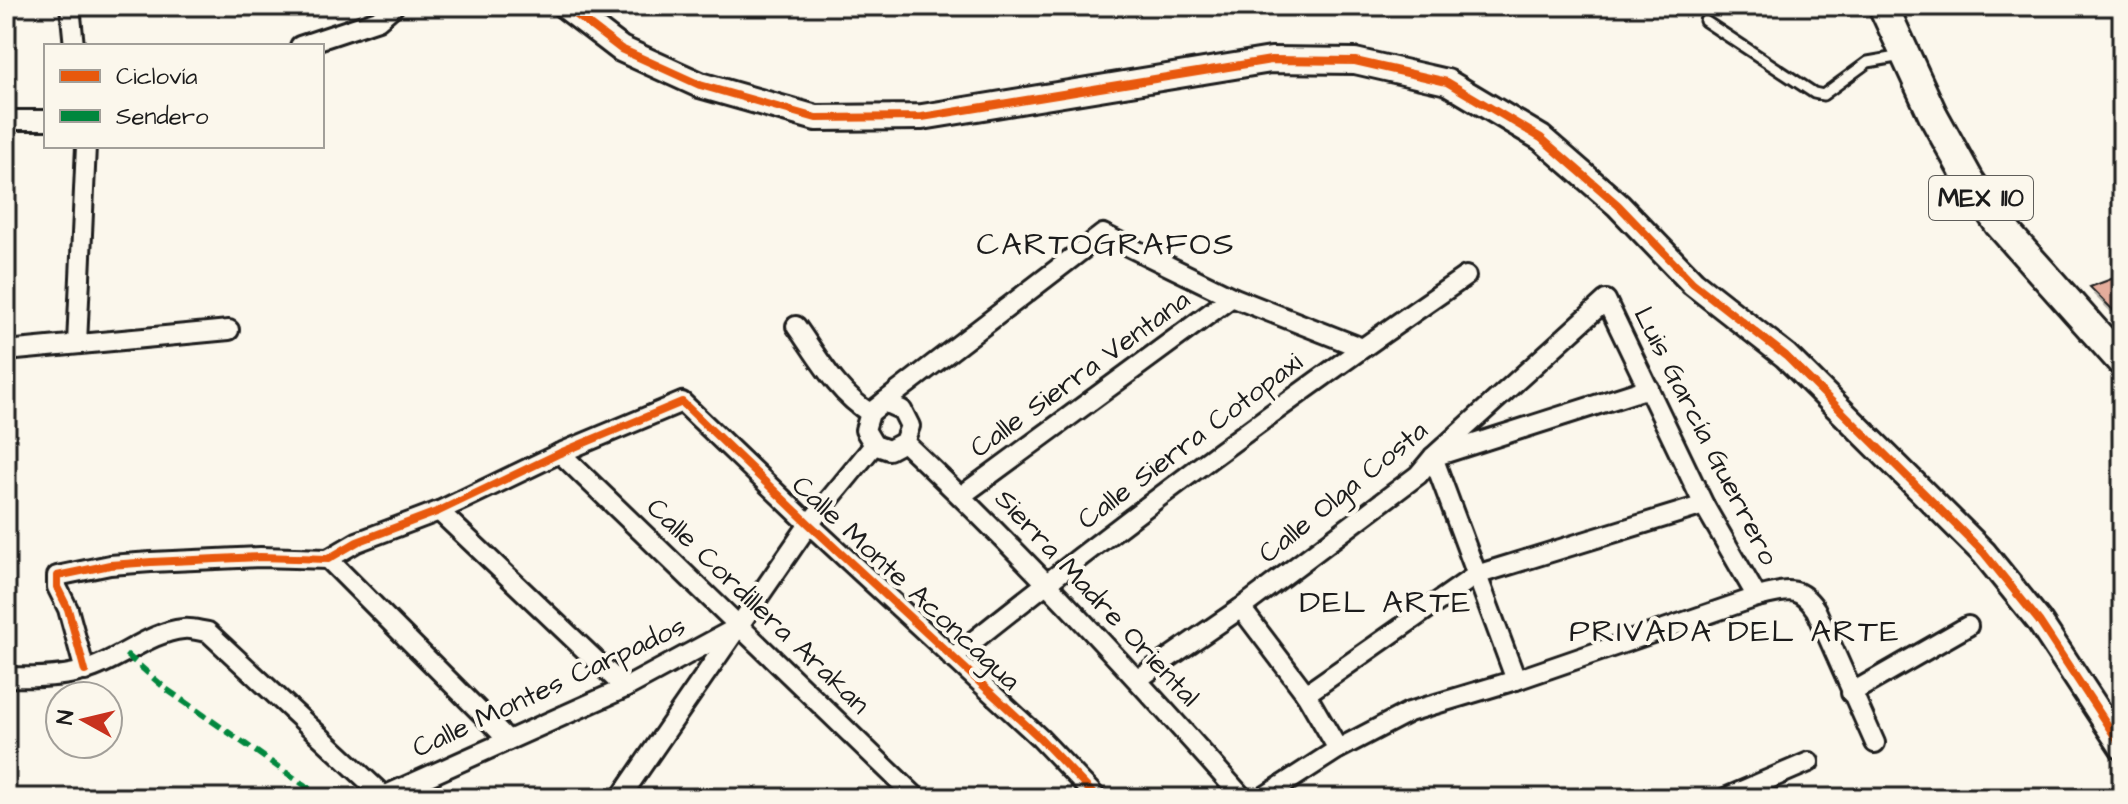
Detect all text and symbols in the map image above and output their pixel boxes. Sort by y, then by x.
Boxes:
legend [44,44,324,148]
text: Ciclovía [116,60,197,94]
text: Sendero [116,100,209,134]
road number: MEX 110 [1929,176,2033,220]
district label: CARTOGRAFOS [977,222,1235,267]
street label: Calle Sierra Ventana [962,281,1198,467]
street label: Luis García Guerrero [1624,300,1788,572]
street label: Calle Sierra Cotopaxi [1069,343,1311,539]
street label: Calle Olga Costa [1250,412,1437,573]
street label: Calle Monte Aconcagua [782,466,1029,700]
street label: Sierra Madre Oriental [986,481,1208,715]
street label: Calle Cordillera Arakan [638,489,878,723]
district label: DEL ARTE [1300,580,1472,625]
street label: Calle Montes Carpados [406,606,692,768]
district label: PRIVADA DEL ARTE [1569,609,1901,654]
north arrow [44,680,124,760]
text: N [49,708,82,726]

